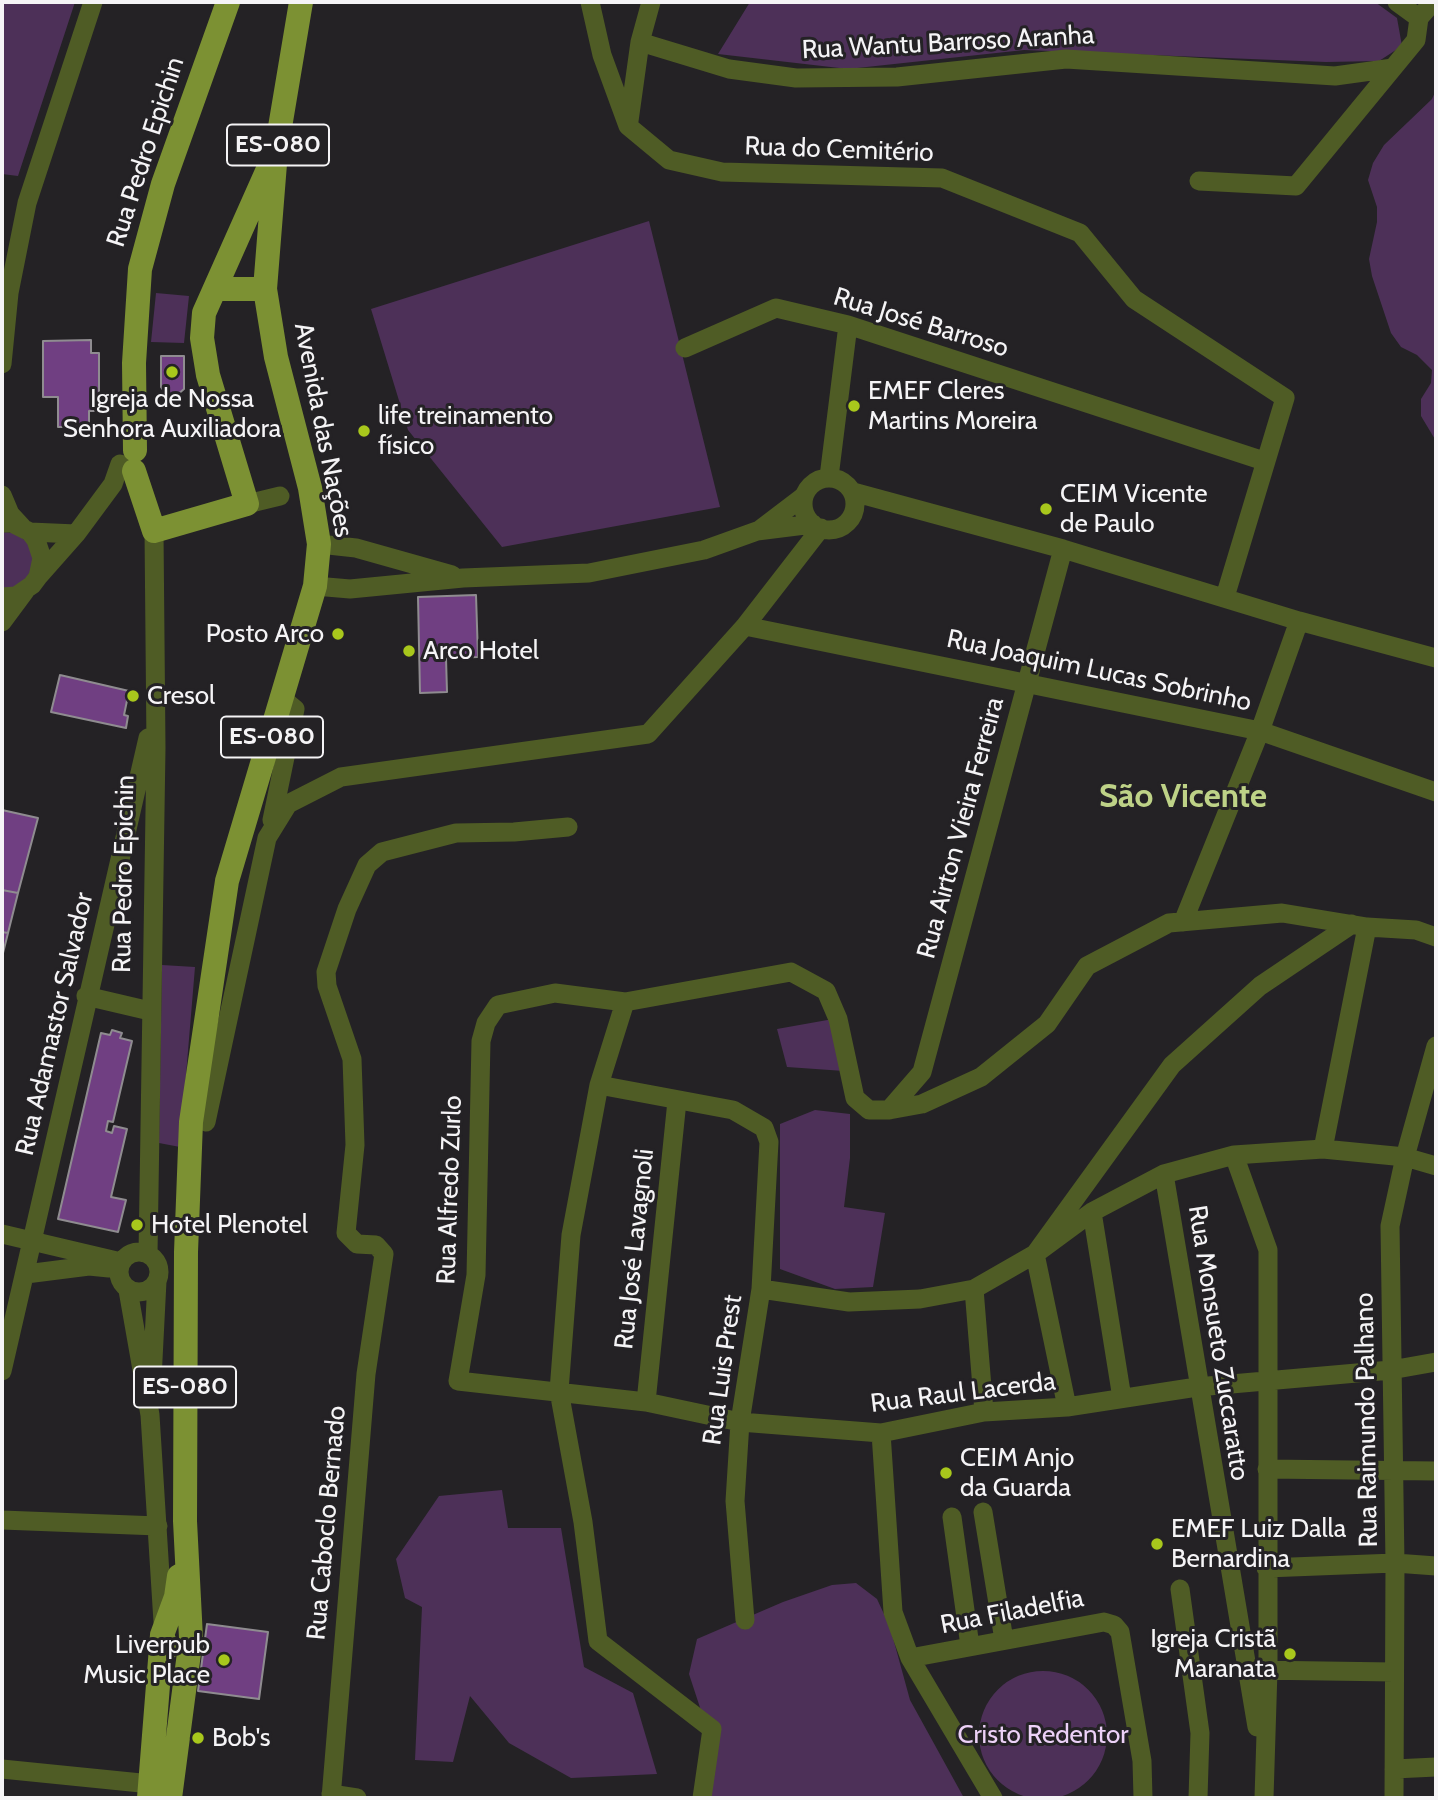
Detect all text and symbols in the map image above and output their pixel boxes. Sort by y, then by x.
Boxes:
street label: Rua Wantu Barroso Aranha [801,20,1095,66]
street label: Rua Pedro Epichin [101,53,191,251]
road number: ES-080 [227,125,329,166]
street label: Rua do Cemitério [744,131,934,169]
street label: Rua José Barroso [830,282,1012,364]
street label: Avenida das Nações [287,320,359,540]
marker: Igreja de Nossa Senhora Auxiliadora [164,364,180,380]
place label: EMEF Cleres Martins Moreira [868,375,1037,436]
place label: Igreja de Nossa Senhora Auxiliadora [63,383,281,444]
marker: EMEF Cleres Martins Moreira [846,398,862,414]
place label: life treinamento físico [378,400,553,462]
marker: life treinamento físico [356,423,372,439]
place label: CEIM Vicente de Paulo [1060,478,1208,540]
marker: CEIM Vicente de Paulo [1038,501,1054,517]
place label: Posto Arco [206,618,324,650]
street label: Rua Joaquim Lucas Sobrinho [944,623,1254,719]
marker: Posto Arco [330,626,346,642]
place label: Arco Hotel [423,635,539,667]
marker: Arco Hotel [401,643,417,659]
place label: Cresol [147,680,215,712]
marker: Cresol [125,688,141,704]
street label: Rua Airton Vieira Ferreira [911,694,1011,962]
road number: ES-080 [221,716,323,758]
street label: Rua Pedro Epichin [107,775,141,973]
district label: São Vicente [1099,777,1267,817]
street label: Rua Adamastor Salvador [10,890,100,1158]
street label: Rua Alfredo Zurlo [431,1095,469,1285]
street label: Rua José Lavagnoli [609,1147,661,1351]
street label: Rua Monsueto Zuccaratto [1181,1203,1255,1483]
place label: Hotel Plenotel [151,1209,308,1241]
marker: Hotel Plenotel [129,1217,145,1233]
street label: Rua Raimundo Palhano [1349,1292,1385,1548]
street label: Rua Luis Prest [697,1293,749,1447]
road number: ES-080 [134,1366,236,1408]
street label: Rua Raul Lacerda [869,1366,1057,1420]
street label: Rua Caboclo Bernado [301,1404,353,1642]
place label: CEIM Anjo da Guarda [960,1442,1074,1504]
marker: CEIM Anjo da Guarda [938,1465,954,1481]
place label: EMEF Luiz Dalla Bernardina [1171,1513,1346,1574]
marker: EMEF Luiz Dalla Bernardina [1149,1536,1165,1552]
street label: Rua Filadelfia [938,1583,1086,1641]
place label: Igreja Cristã Maranata [1150,1623,1276,1684]
place label: Liverpub Music Place [83,1629,210,1690]
marker: Igreja Cristã Maranata [1282,1646,1298,1662]
marker: Liverpub Music Place [216,1652,232,1668]
park label: Cristo Redentor [958,1719,1128,1751]
place label: Bob's [212,1722,271,1754]
marker: Bob's [190,1730,206,1746]

